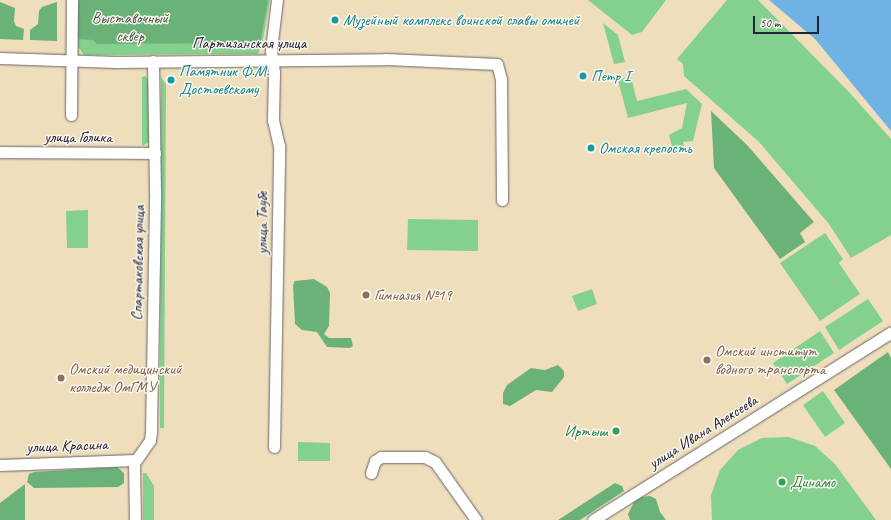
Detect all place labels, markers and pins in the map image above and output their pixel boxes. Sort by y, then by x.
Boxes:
place label: Музейный комплекс воинской славы омичей [343,10,580,30]
marker: Музейный комплекс воинской славы омичей [330,15,340,25]
place label: Памятник Ф.М. Достоевскому [179,61,269,99]
place label: Петр I [591,66,630,86]
marker: Петр I [578,71,588,81]
marker: Памятник Ф.М. Достоевскому [166,75,176,85]
place label: Омская крепость [599,138,692,158]
marker: Омская крепость [586,143,596,153]
place label: Гимназия №19 [374,285,452,305]
marker: Гимназия №19 [361,290,371,300]
place label: Омский институт водного транспорта [715,341,823,379]
marker: Омский институт водного транспорта [702,355,712,365]
place label: Омский медицинский колледж ОмГМУ [69,359,182,397]
marker: Омский медицинский колледж ОмГМУ [56,373,66,383]
place label: Иртыш [564,421,608,441]
marker: Иртыш [611,426,621,436]
place label: Динамо [790,472,835,492]
marker: Динамо [777,477,787,487]

